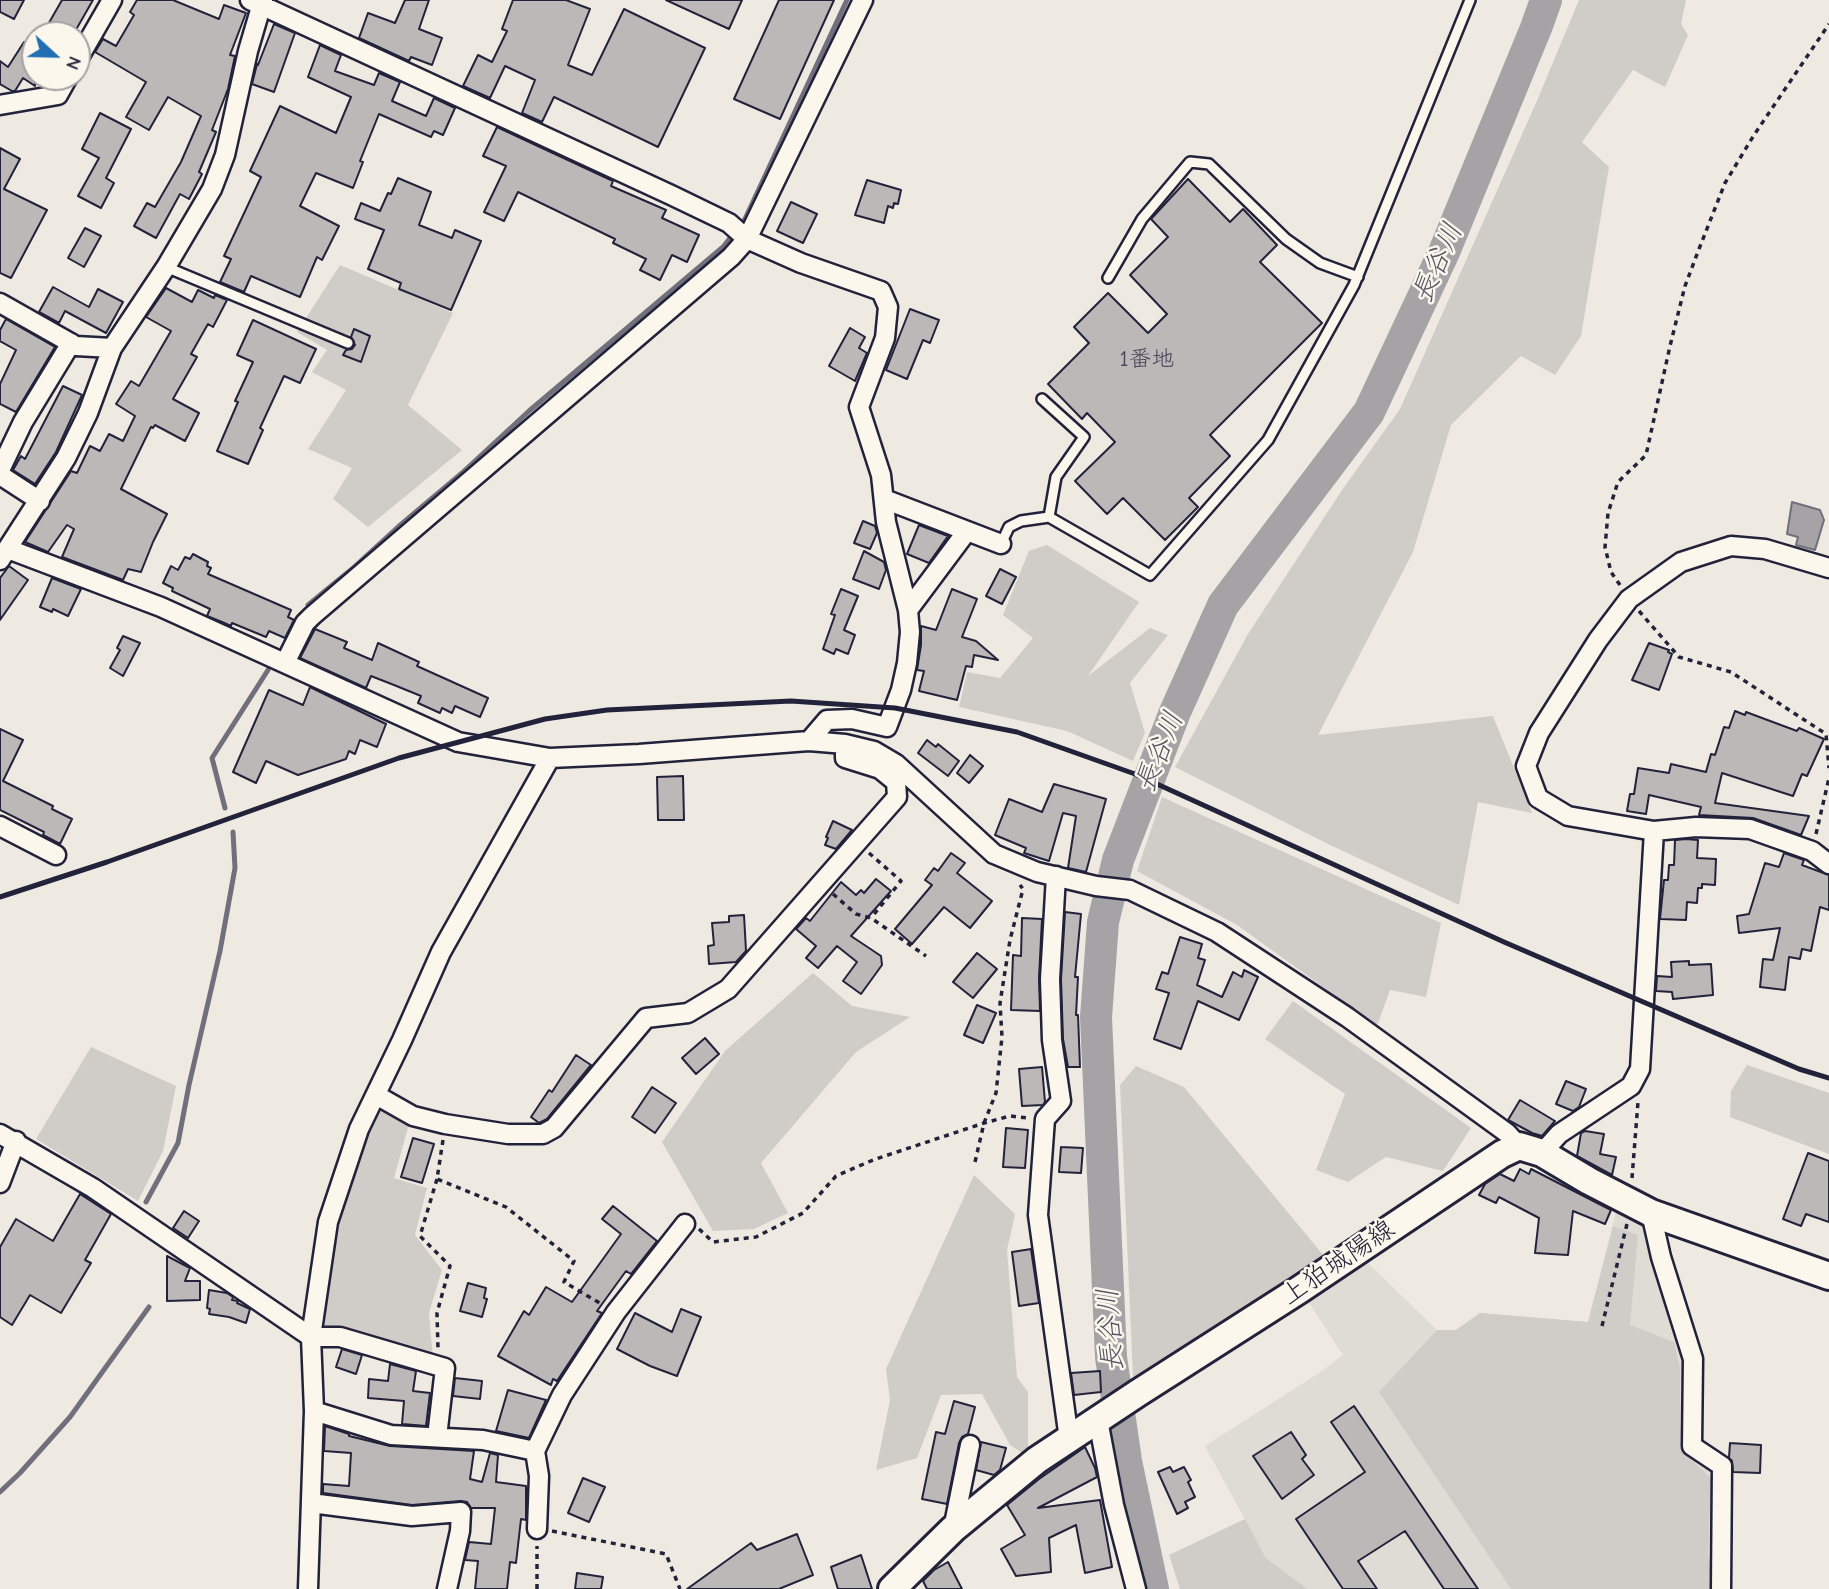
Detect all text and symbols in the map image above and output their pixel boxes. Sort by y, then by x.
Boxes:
north arrow [21,21,91,91]
text: N [61,53,86,73]
water label: 長谷川 [1406,218,1470,308]
house number: 1番地 [1119,345,1175,373]
water label: 長谷川 [1129,707,1191,797]
street label: 上狛城陽線 [1275,1214,1401,1312]
water label: 長谷川 [1091,1287,1131,1373]

